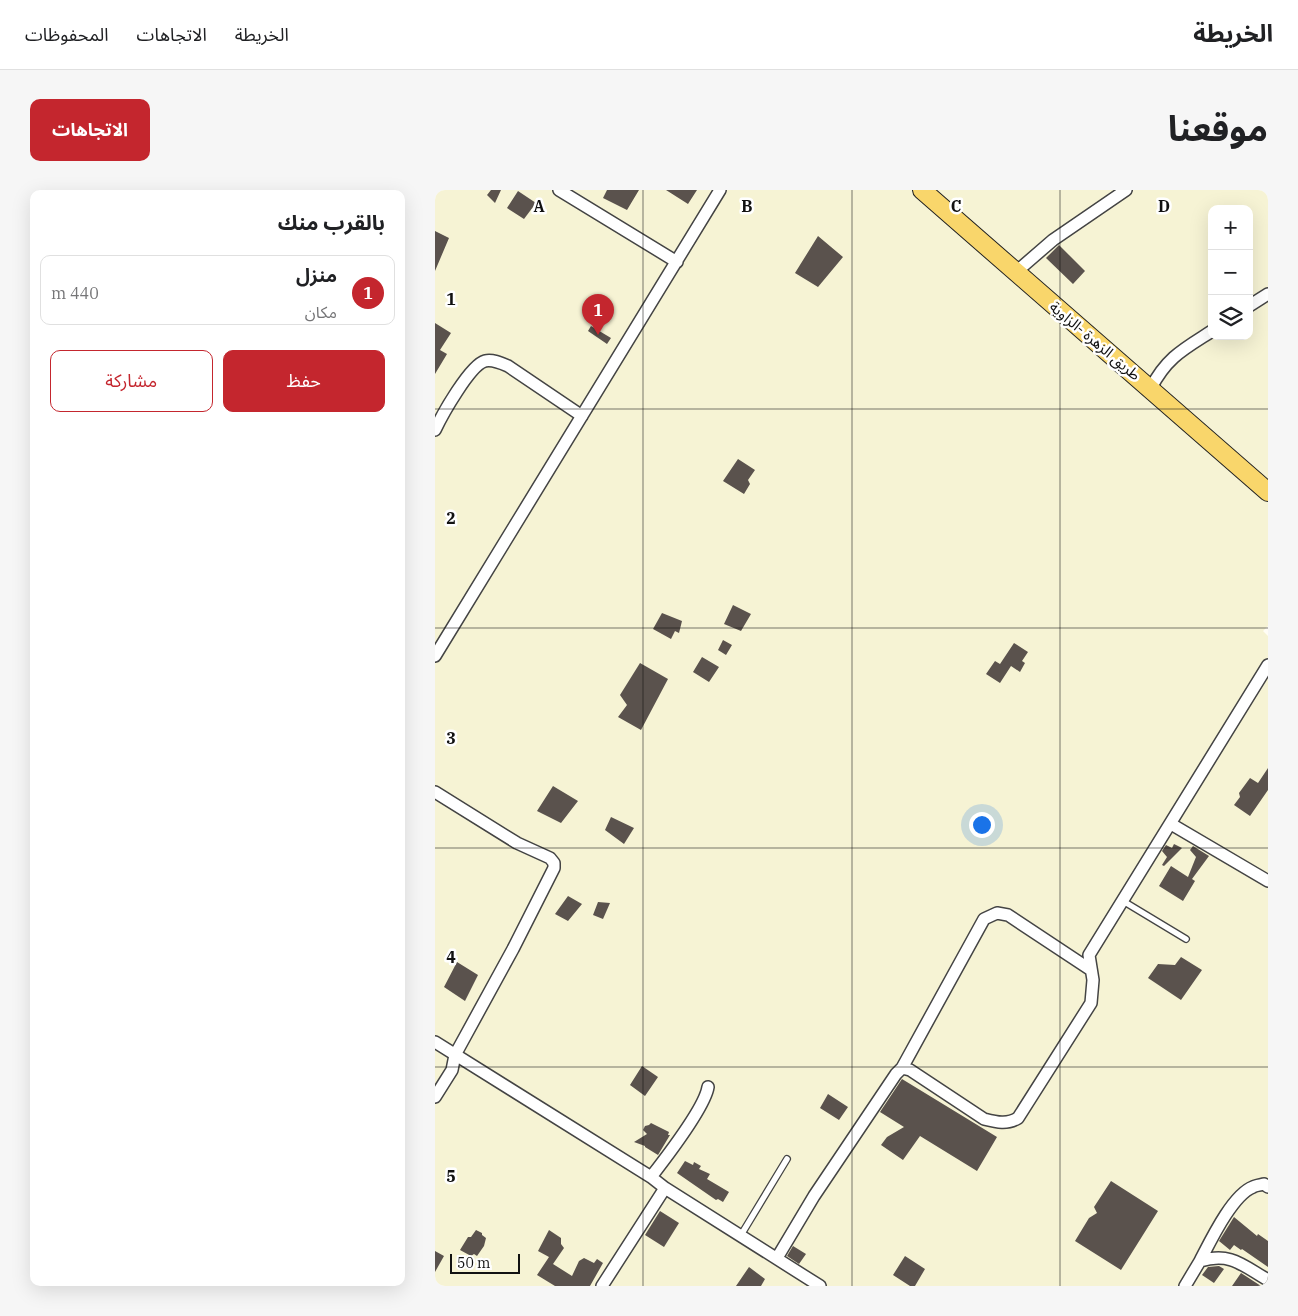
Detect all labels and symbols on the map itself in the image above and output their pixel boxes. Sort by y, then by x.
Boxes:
text: A [533,196,545,216]
text: B [741,196,753,216]
text: C [951,196,961,216]
text: D [1158,196,1170,216]
text: 1 [446,289,456,309]
pin: 1 [582,294,614,335]
street label: طريق الزهرة -الزاوية [1045,297,1145,385]
text: 2 [446,508,456,528]
text: 3 [446,728,456,748]
your location [969,812,995,838]
text: 4 [446,947,456,967]
text: 5 [446,1166,456,1186]
scale bar [450,1251,520,1274]

